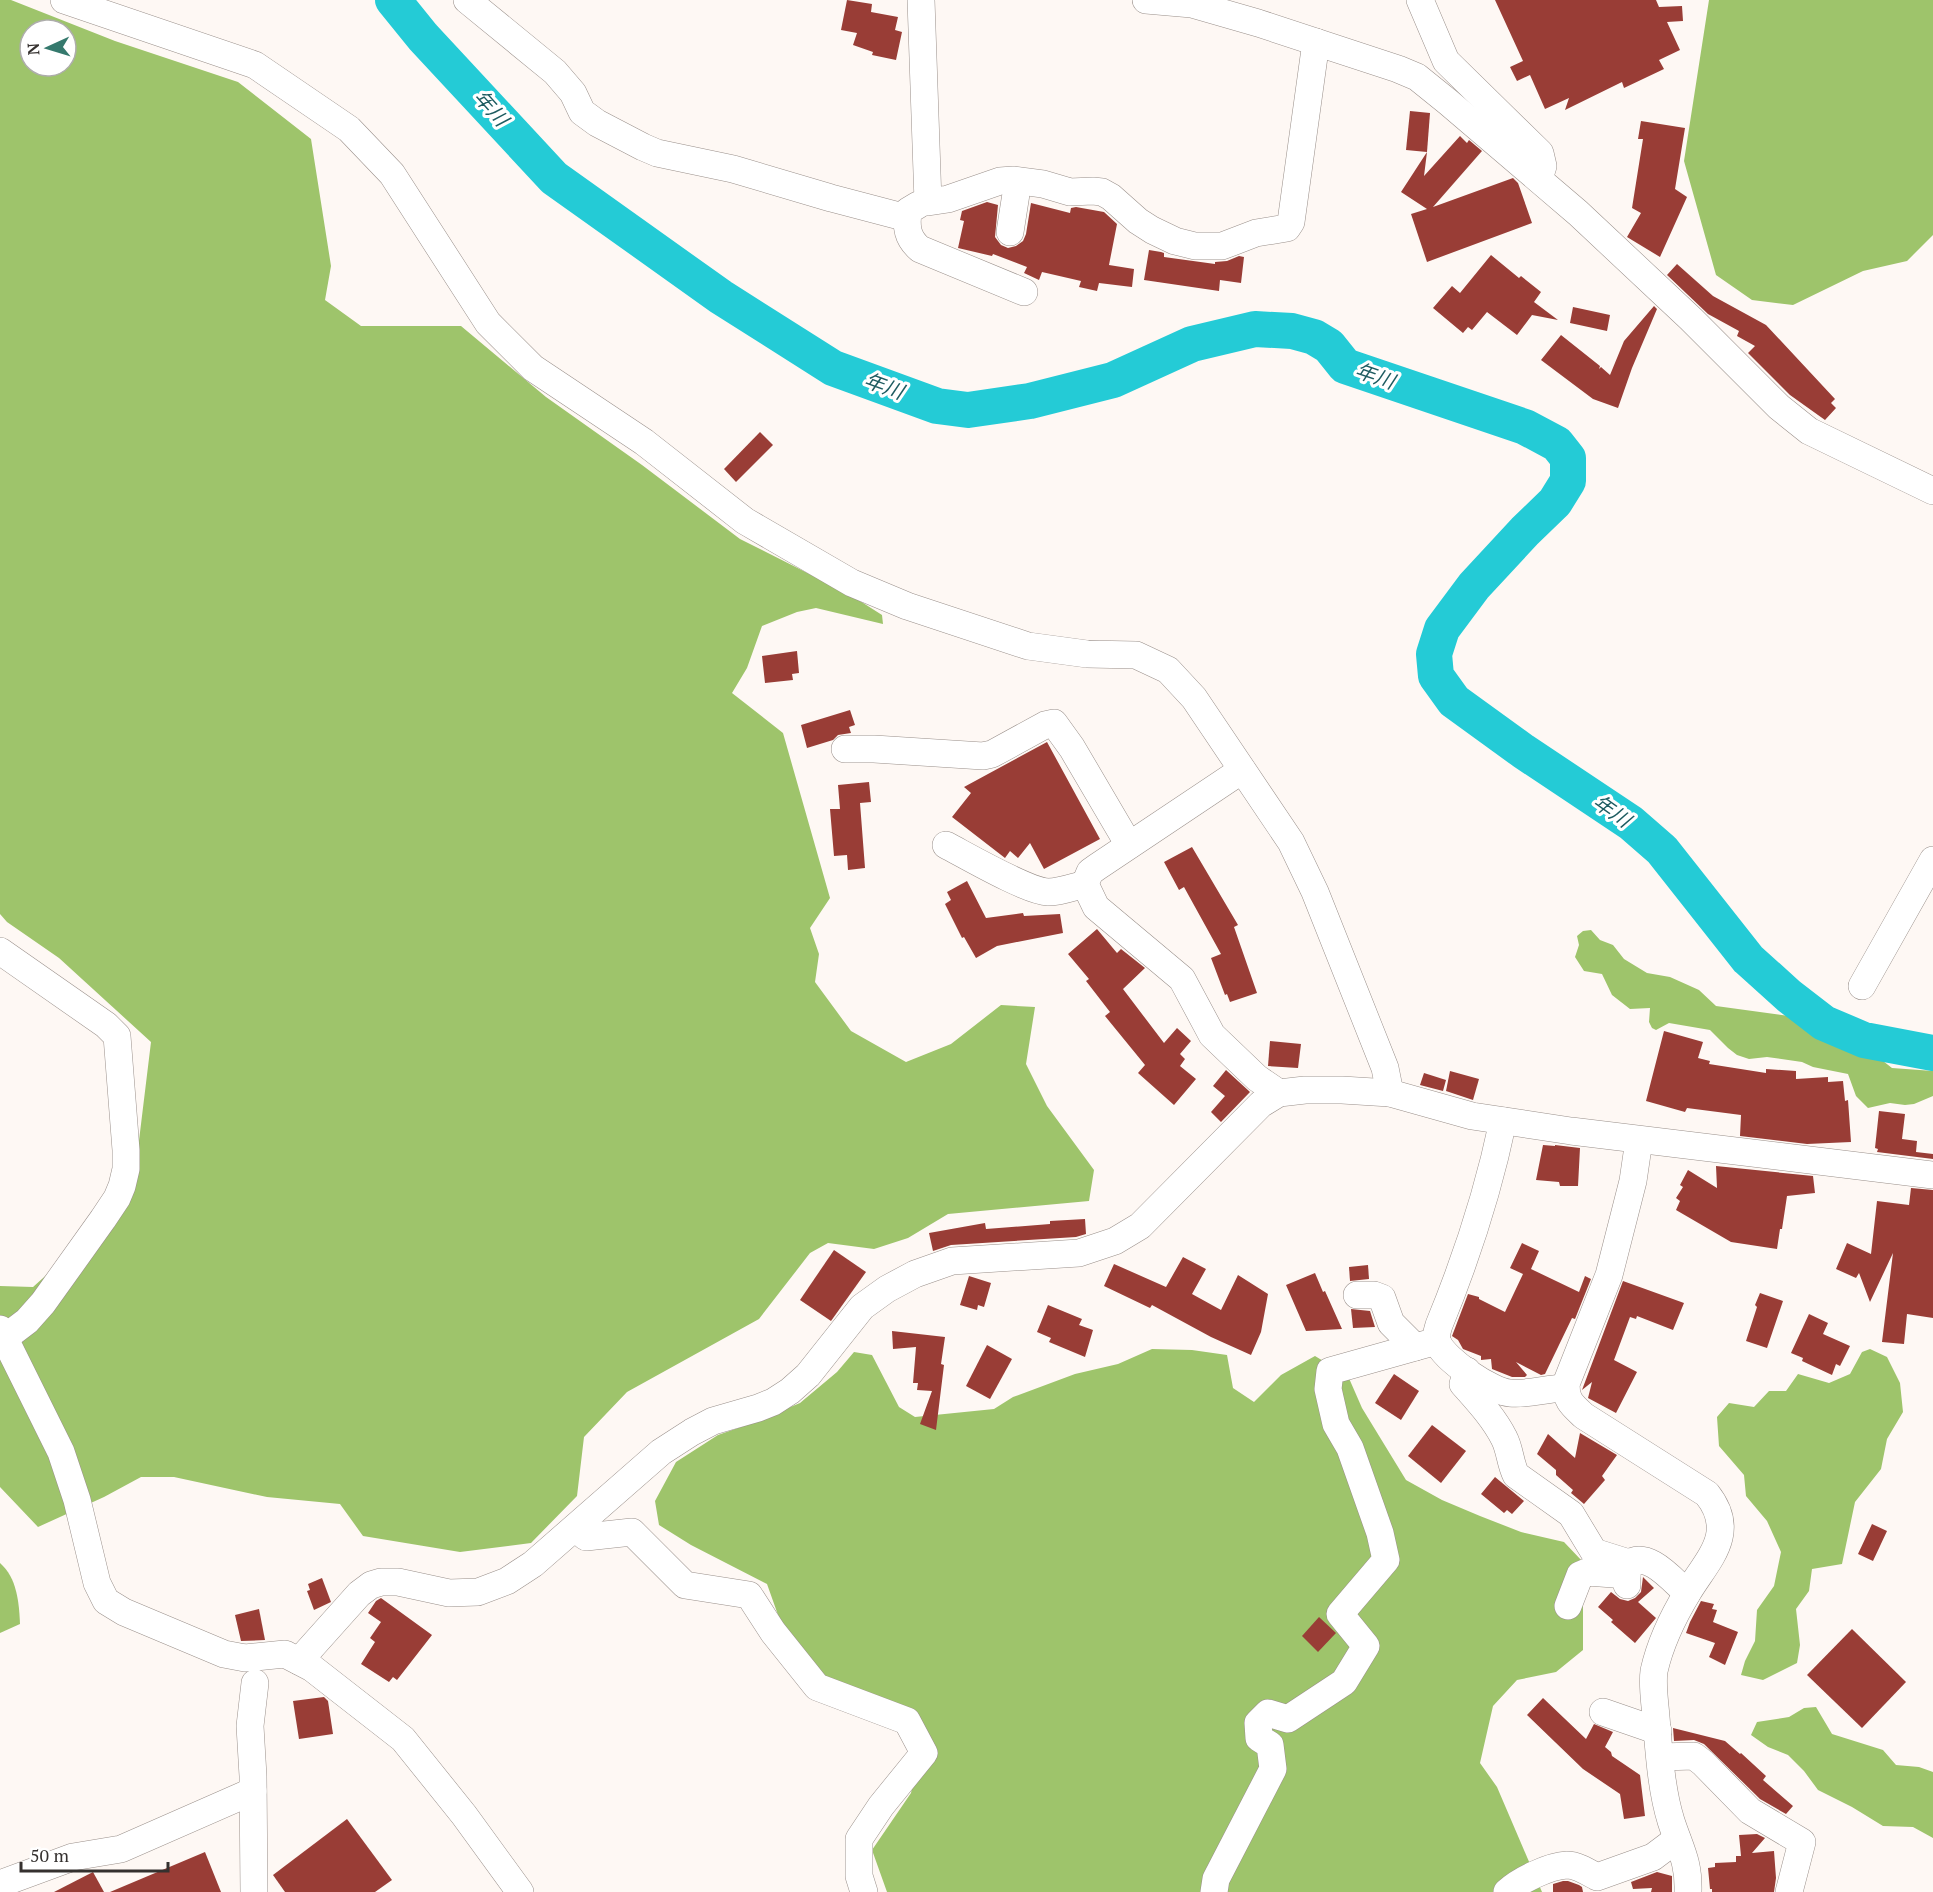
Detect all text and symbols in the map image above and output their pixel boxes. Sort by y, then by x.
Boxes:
north arrow [18,18,78,78]
text: N [22,42,44,56]
water label: 年川 [468,84,516,133]
water label: 年川 [1352,356,1400,395]
water label: 年川 [861,366,909,406]
water label: 年川 [1588,788,1638,834]
scale bar [21,1835,168,1873]
text: 50 m [30,1843,70,1867]

